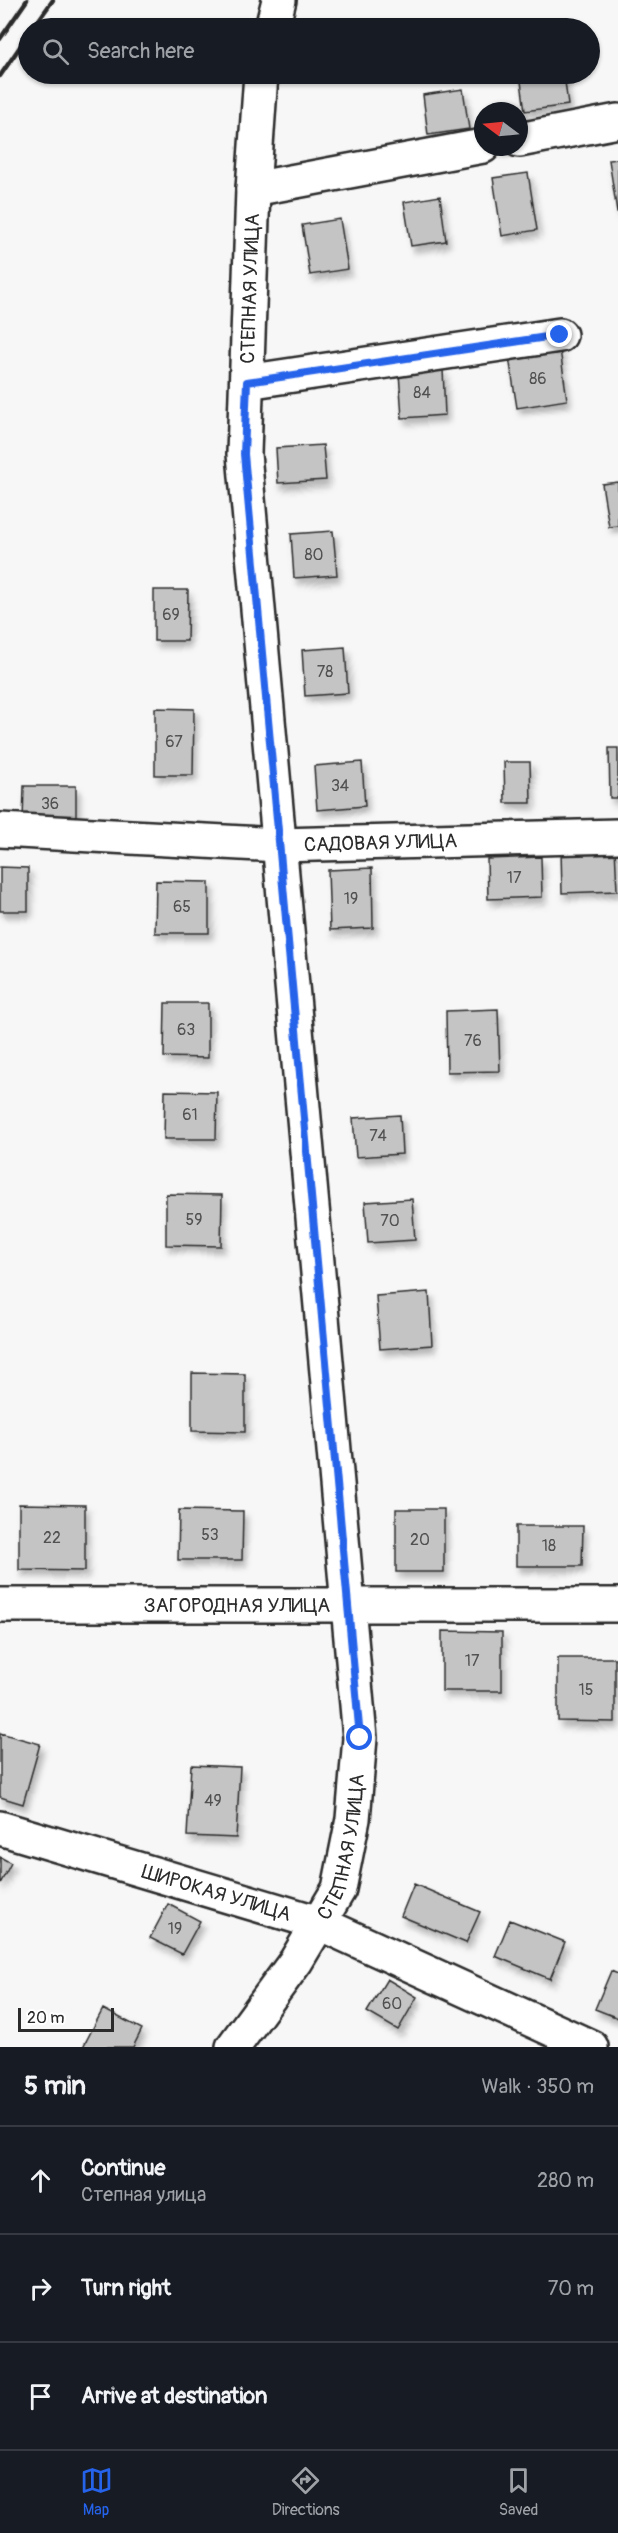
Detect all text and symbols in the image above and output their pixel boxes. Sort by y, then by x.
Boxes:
search box [18,18,600,84]
icon: search [39,35,72,68]
text: Search here [87,37,194,65]
north arrow [474,102,528,156]
street label: СТЕПНАЯ УЛИЦА [235,213,265,364]
route end [546,321,572,347]
house number: 86 [529,369,547,389]
house number: 84 [413,383,431,403]
house number: 80 [305,545,324,565]
house number: 69 [162,605,180,625]
house number: 78 [317,662,333,682]
house number: 67 [165,732,183,752]
house number: 34 [331,776,349,796]
house number: 36 [41,794,59,814]
street label: САДОВАЯ УЛИЦА [304,828,458,857]
house number: 17 [507,868,522,888]
house number: 19 [344,889,358,909]
house number: 65 [173,897,191,917]
house number: 63 [177,1020,195,1040]
house number: 76 [464,1031,482,1051]
house number: 61 [182,1105,198,1125]
house number: 74 [369,1126,387,1146]
house number: 59 [186,1210,202,1230]
house number: 70 [380,1211,400,1231]
house number: 53 [201,1525,219,1545]
house number: 22 [43,1528,61,1548]
house number: 20 [410,1530,430,1550]
house number: 18 [542,1536,556,1556]
street label: ЗАГОРОДНАЯ УЛИЦА [144,1593,330,1618]
house number: 17 [465,1651,480,1671]
house number: 15 [579,1680,593,1700]
route start [346,1724,372,1750]
street label: СТЕПНАЯ УЛИЦА [311,1773,369,1924]
house number: 49 [204,1791,222,1811]
street label: ШИРОКАЯ УЛИЦА [139,1858,294,1927]
house number: 19 [168,1919,182,1939]
house number: 60 [382,1994,402,2014]
scale bar [18,2005,114,2032]
text: 20 m [27,2008,65,2028]
text: 5 min [24,2070,86,2102]
text: Walk · 350 m [482,2074,594,2099]
text: Continue [81,2154,165,2182]
icon: ahead [24,2164,57,2197]
text: 280 m [537,2168,594,2193]
text: Степная улица [81,2182,206,2207]
icon: right [24,2272,57,2305]
text: Turn right [81,2274,171,2302]
text: 70 m [548,2276,594,2301]
icon: arrive [24,2380,57,2413]
text: Arrive at destination [81,2382,267,2410]
tab: Map [80,2464,113,2520]
tab: Directions [272,2464,340,2520]
tab: Saved [499,2464,538,2520]

